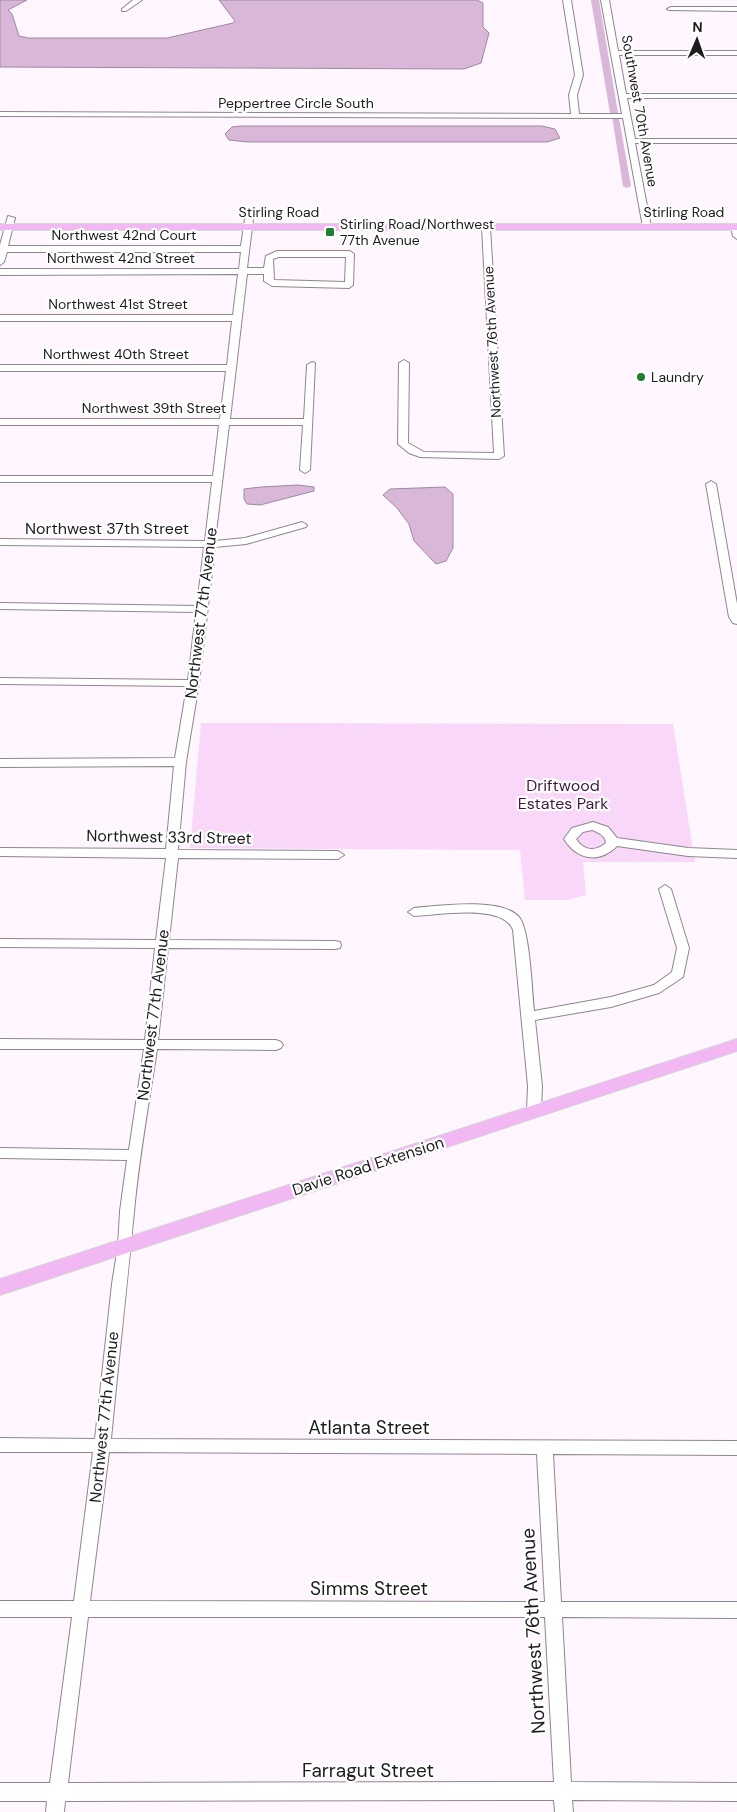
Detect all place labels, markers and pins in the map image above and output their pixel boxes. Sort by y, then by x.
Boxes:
place label: Stirling Road/Northwest 77th Avenue [340,215,494,249]
marker: Stirling Road/Northwest 77th Avenue [324,226,336,238]
place label: Laundry [651,368,704,386]
marker: Laundry [635,371,647,383]

